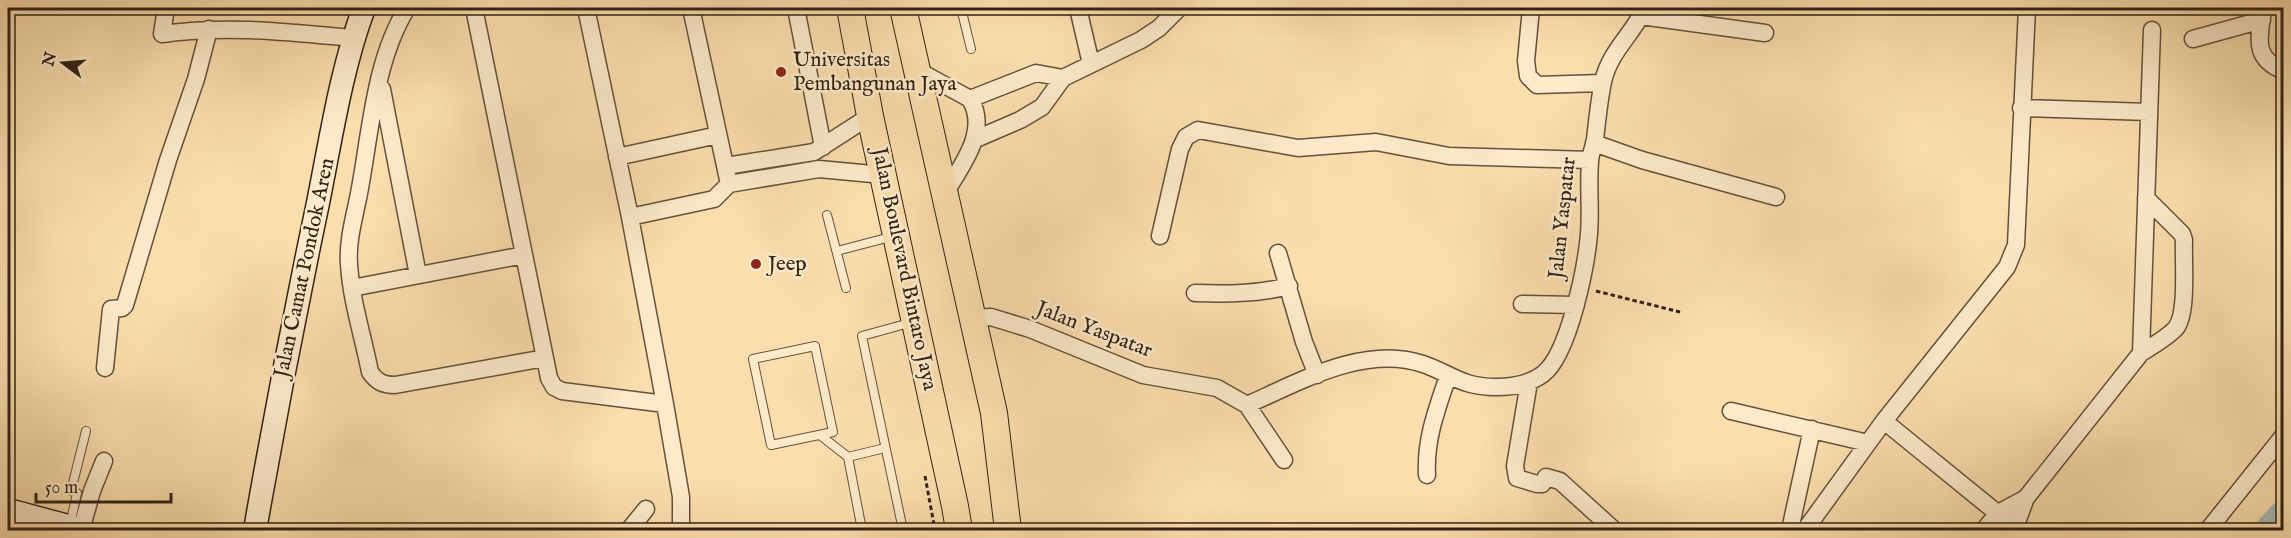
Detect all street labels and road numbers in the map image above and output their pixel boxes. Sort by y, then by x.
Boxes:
street label: Jalan Boulevard Bintaro Jaya [865,143,943,394]
street label: Jalan Yaspatar [1543,155,1583,282]
street label: Jalan Camat Pondok Aren [268,156,341,382]
street label: Jalan Yaspatar [1030,295,1156,365]

